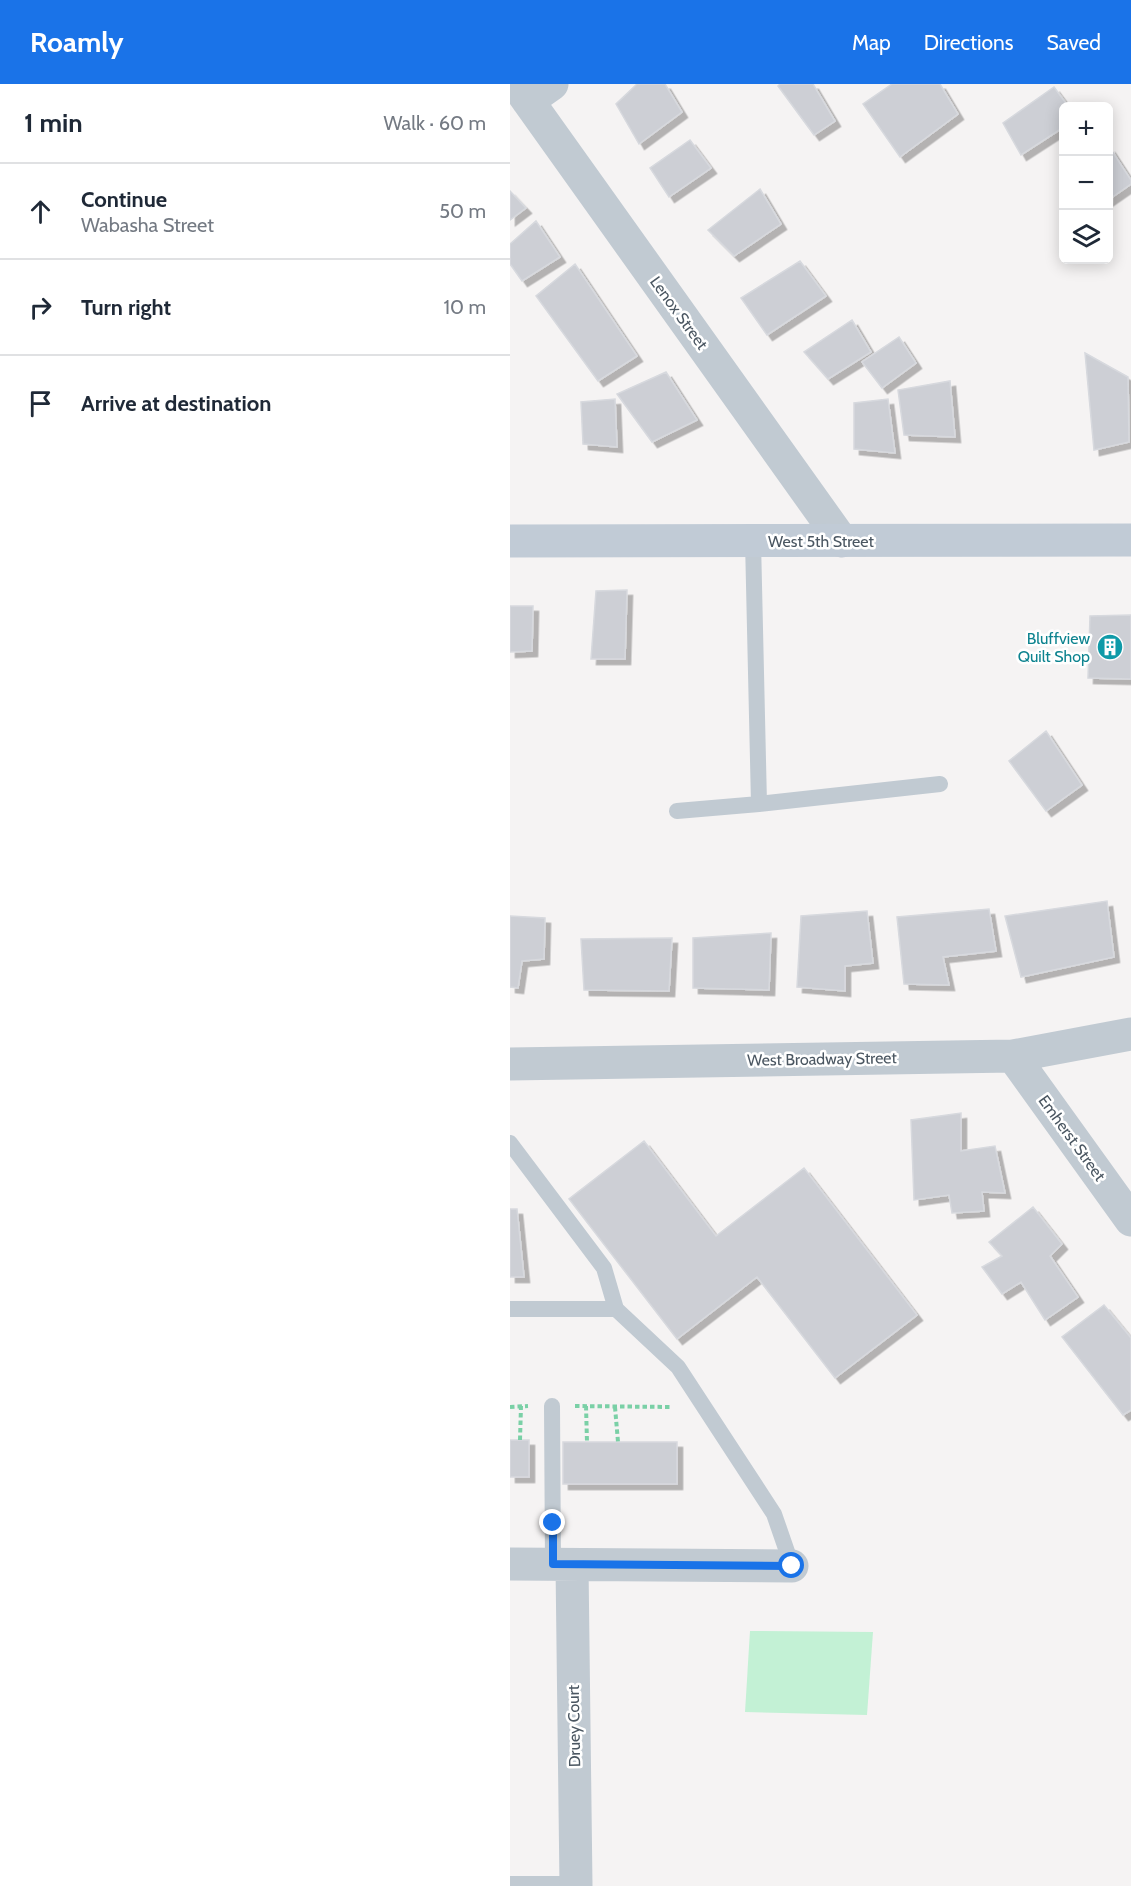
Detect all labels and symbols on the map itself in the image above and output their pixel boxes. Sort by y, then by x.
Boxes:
street label: Lenox Street [646,273,712,354]
street label: West 5th Street [768,532,874,551]
place label: Bluffview Quilt Shop [1018,629,1090,666]
building icon: Bluffview Quilt Shop [1095,632,1125,662]
street label: West Broadway Street [747,1048,898,1070]
street label: Emherst Street [1035,1091,1110,1185]
route end [539,1509,565,1535]
route start [778,1552,804,1578]
street label: Druey Court [564,1684,584,1767]

